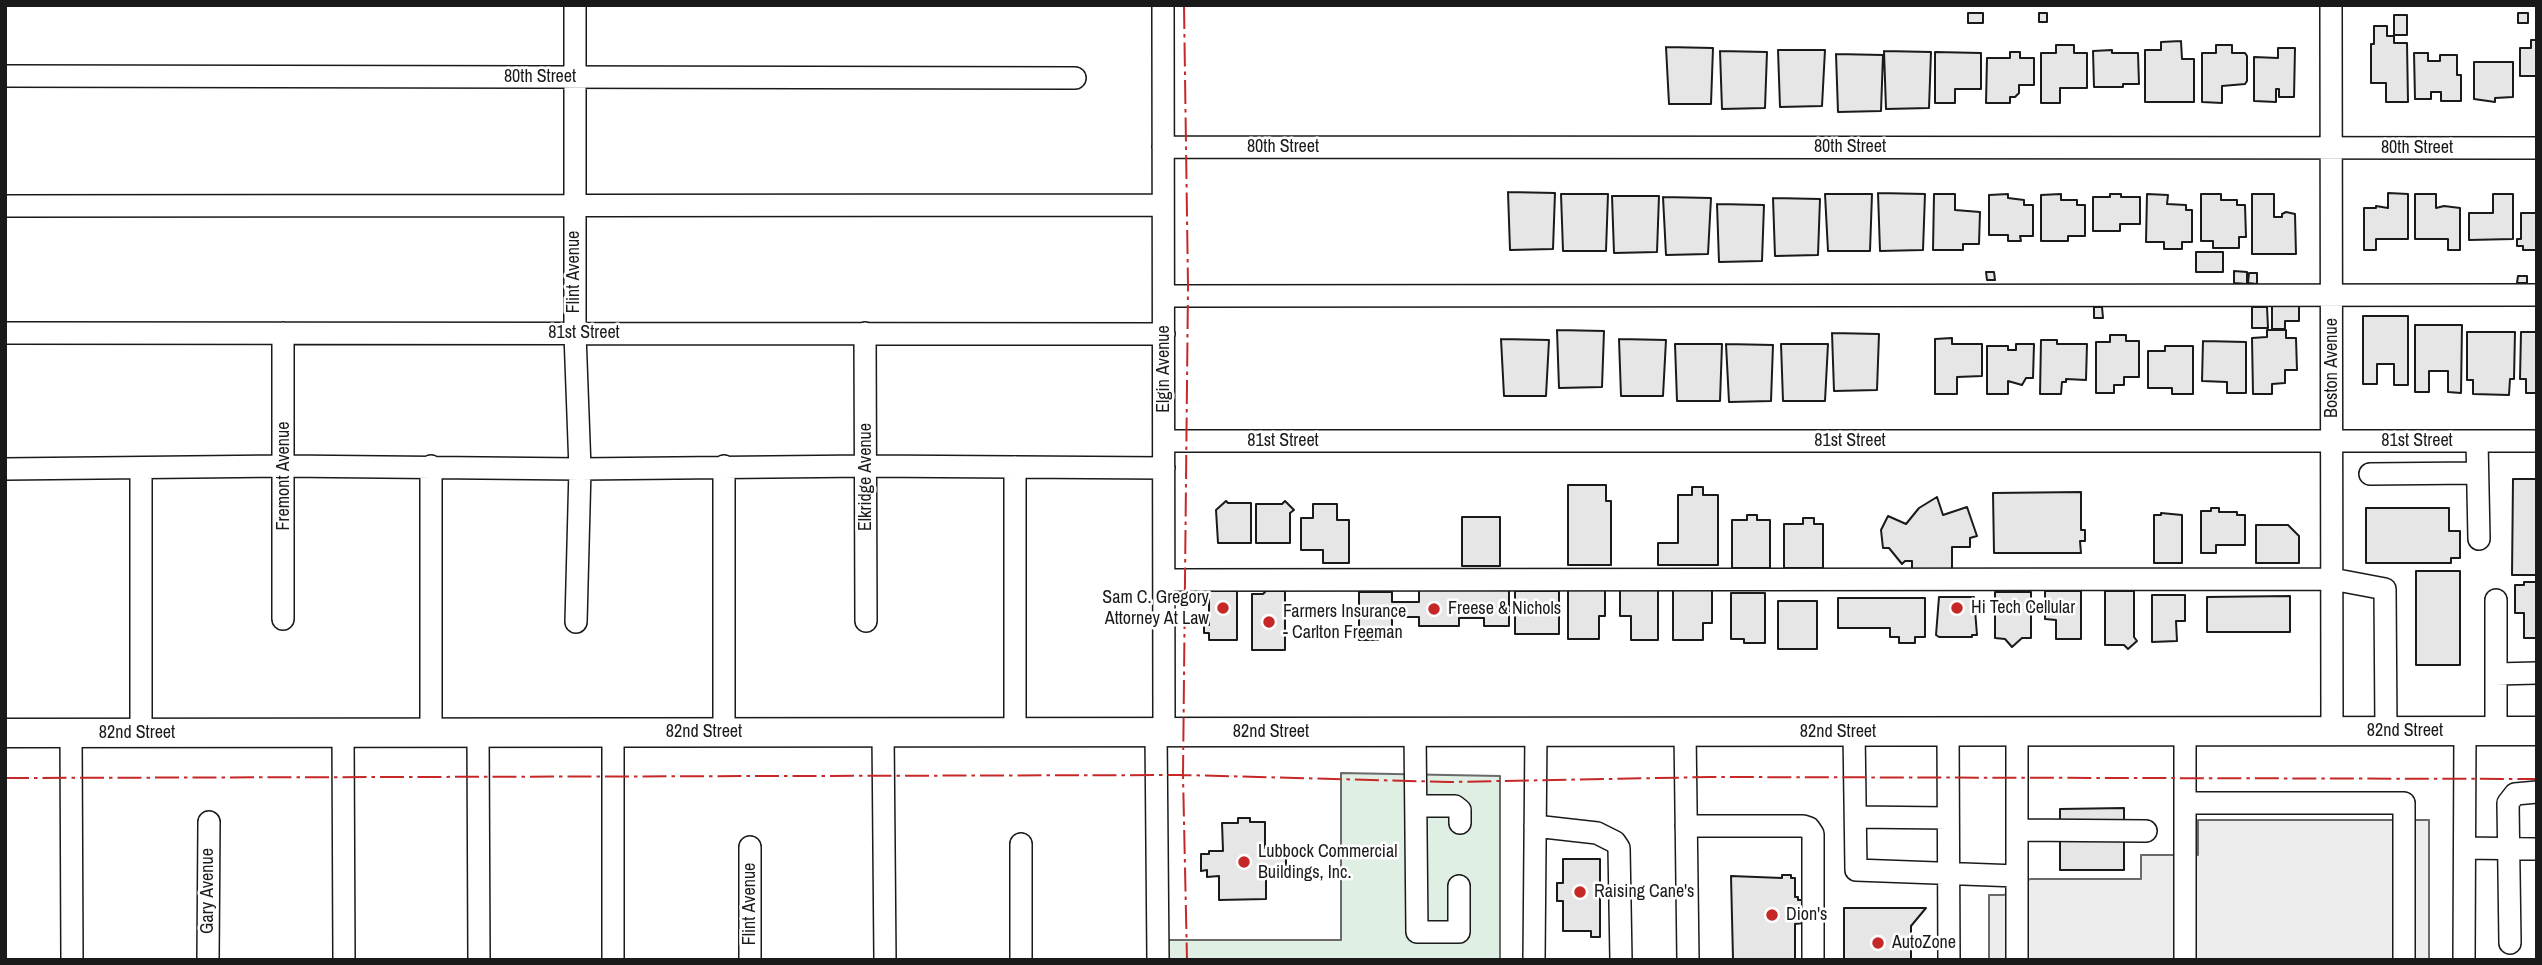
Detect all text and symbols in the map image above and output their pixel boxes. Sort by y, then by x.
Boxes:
street label: 80th Street [504,66,576,88]
street label: 80th Street [1247,136,1319,158]
street label: 80th Street [1814,136,1886,158]
street label: 80th Street [2381,137,2453,159]
street label: Flint Avenue [563,231,585,313]
street label: Boston Avenue [2321,318,2343,418]
street label: 81st Street [548,322,620,344]
street label: Elgin Avenue [1153,325,1175,413]
street label: Fremont Avenue [273,422,295,530]
street label: Elkridge Avenue [855,423,877,531]
street label: 81st Street [1247,430,1319,452]
street label: 81st Street [1814,430,1886,452]
street label: 81st Street [2381,430,2453,452]
place label: Sam C. Gregory Attorney At Law [1102,587,1209,630]
place label: Hi Tech Cellular [1971,597,2075,619]
place label: Freese & Nichols [1448,598,1561,620]
marker: Sam C. Gregory Attorney At Law [1215,600,1231,616]
marker: Hi Tech Cellular [1949,600,1965,616]
place label: Farmers Insurance - Carlton Freeman [1283,601,1406,644]
marker: Freese & Nichols [1426,601,1442,617]
marker: Farmers Insurance - Carlton Freeman [1261,614,1277,630]
street label: 82nd Street [2367,720,2443,742]
street label: 82nd Street [666,721,742,743]
street label: 82nd Street [1233,721,1309,743]
street label: 82nd Street [1800,721,1876,743]
street label: 82nd Street [99,722,175,744]
place label: Lubbock Commercial Buildings, Inc. [1258,841,1397,884]
street label: Gary Avenue [197,848,219,934]
marker: Lubbock Commercial Buildings, Inc. [1236,854,1252,870]
street label: Flint Avenue [739,863,761,945]
place label: Raising Cane's [1594,881,1694,903]
marker: Raising Cane's [1572,884,1588,900]
place label: Dion's [1786,904,1827,926]
marker: Dion's [1764,907,1780,923]
place label: AutoZone [1892,932,1956,954]
marker: AutoZone [1870,935,1886,951]

